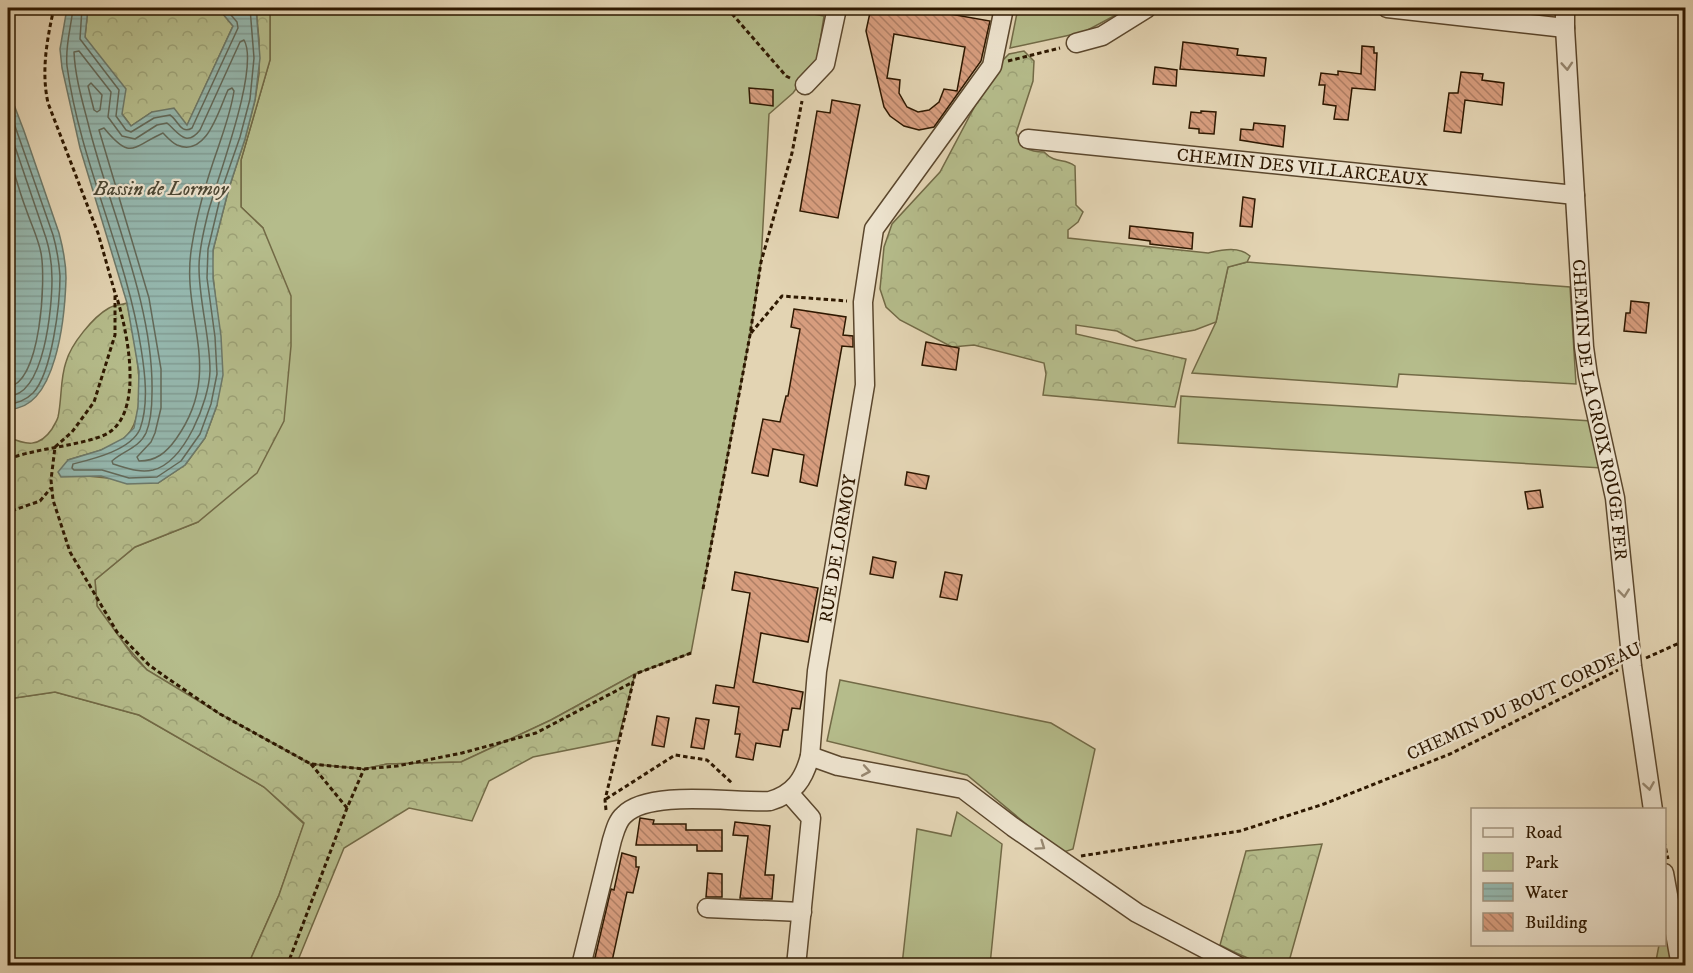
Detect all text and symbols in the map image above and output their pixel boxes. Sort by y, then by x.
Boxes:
one-way arrow [1561,61,1574,70]
street label: CHEMIN DES VILLARCEAUX [1176,144,1429,192]
water label: Bassin de Lormoy [93,177,229,202]
street label: CHEMIN DE LA CROIX ROUGE FER [1567,259,1631,562]
street label: RUE DE LORMOY [815,473,862,624]
one-way arrow [1617,588,1630,597]
street label: CHEMIN DU BOUT CORDEAU [1404,638,1645,766]
one-way arrow [861,764,871,777]
one-way arrow [1642,781,1655,791]
legend [1471,808,1666,946]
text: Road [1525,822,1562,844]
one-way arrow [1034,839,1045,850]
text: Park [1525,852,1559,874]
text: Water [1524,882,1568,904]
text: Building [1525,912,1587,934]

